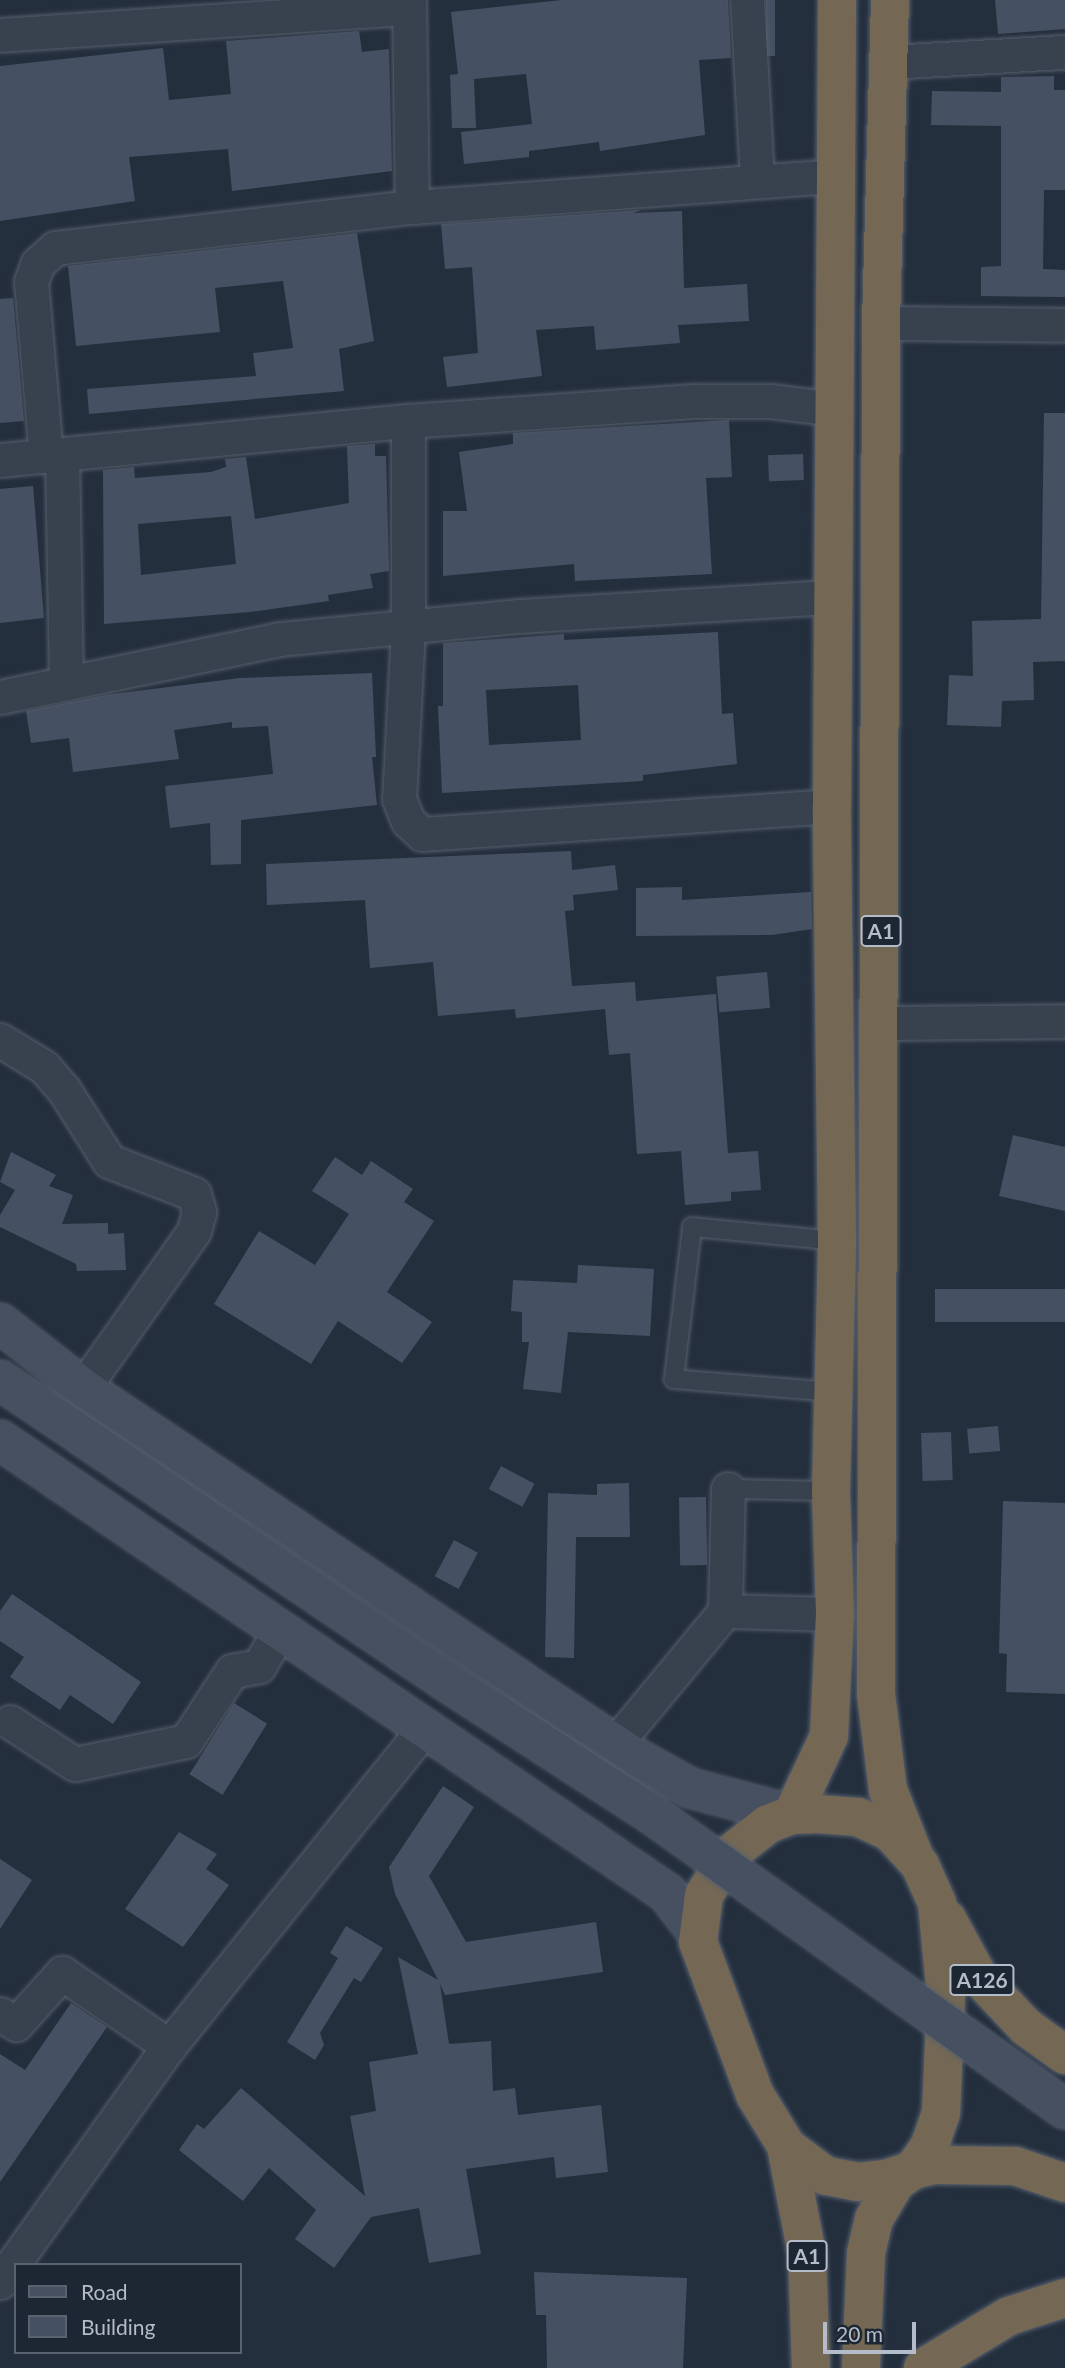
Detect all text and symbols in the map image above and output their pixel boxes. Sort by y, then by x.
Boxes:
road number: A1 [860,914,902,948]
road number: A126 [949,1962,1015,1997]
road number: A1 [786,2238,828,2274]
legend [14,2263,242,2354]
text: Road [81,2279,128,2304]
scale bar [827,2308,920,2352]
text: Building [81,2314,156,2339]
text: 20 m [836,2321,883,2346]

